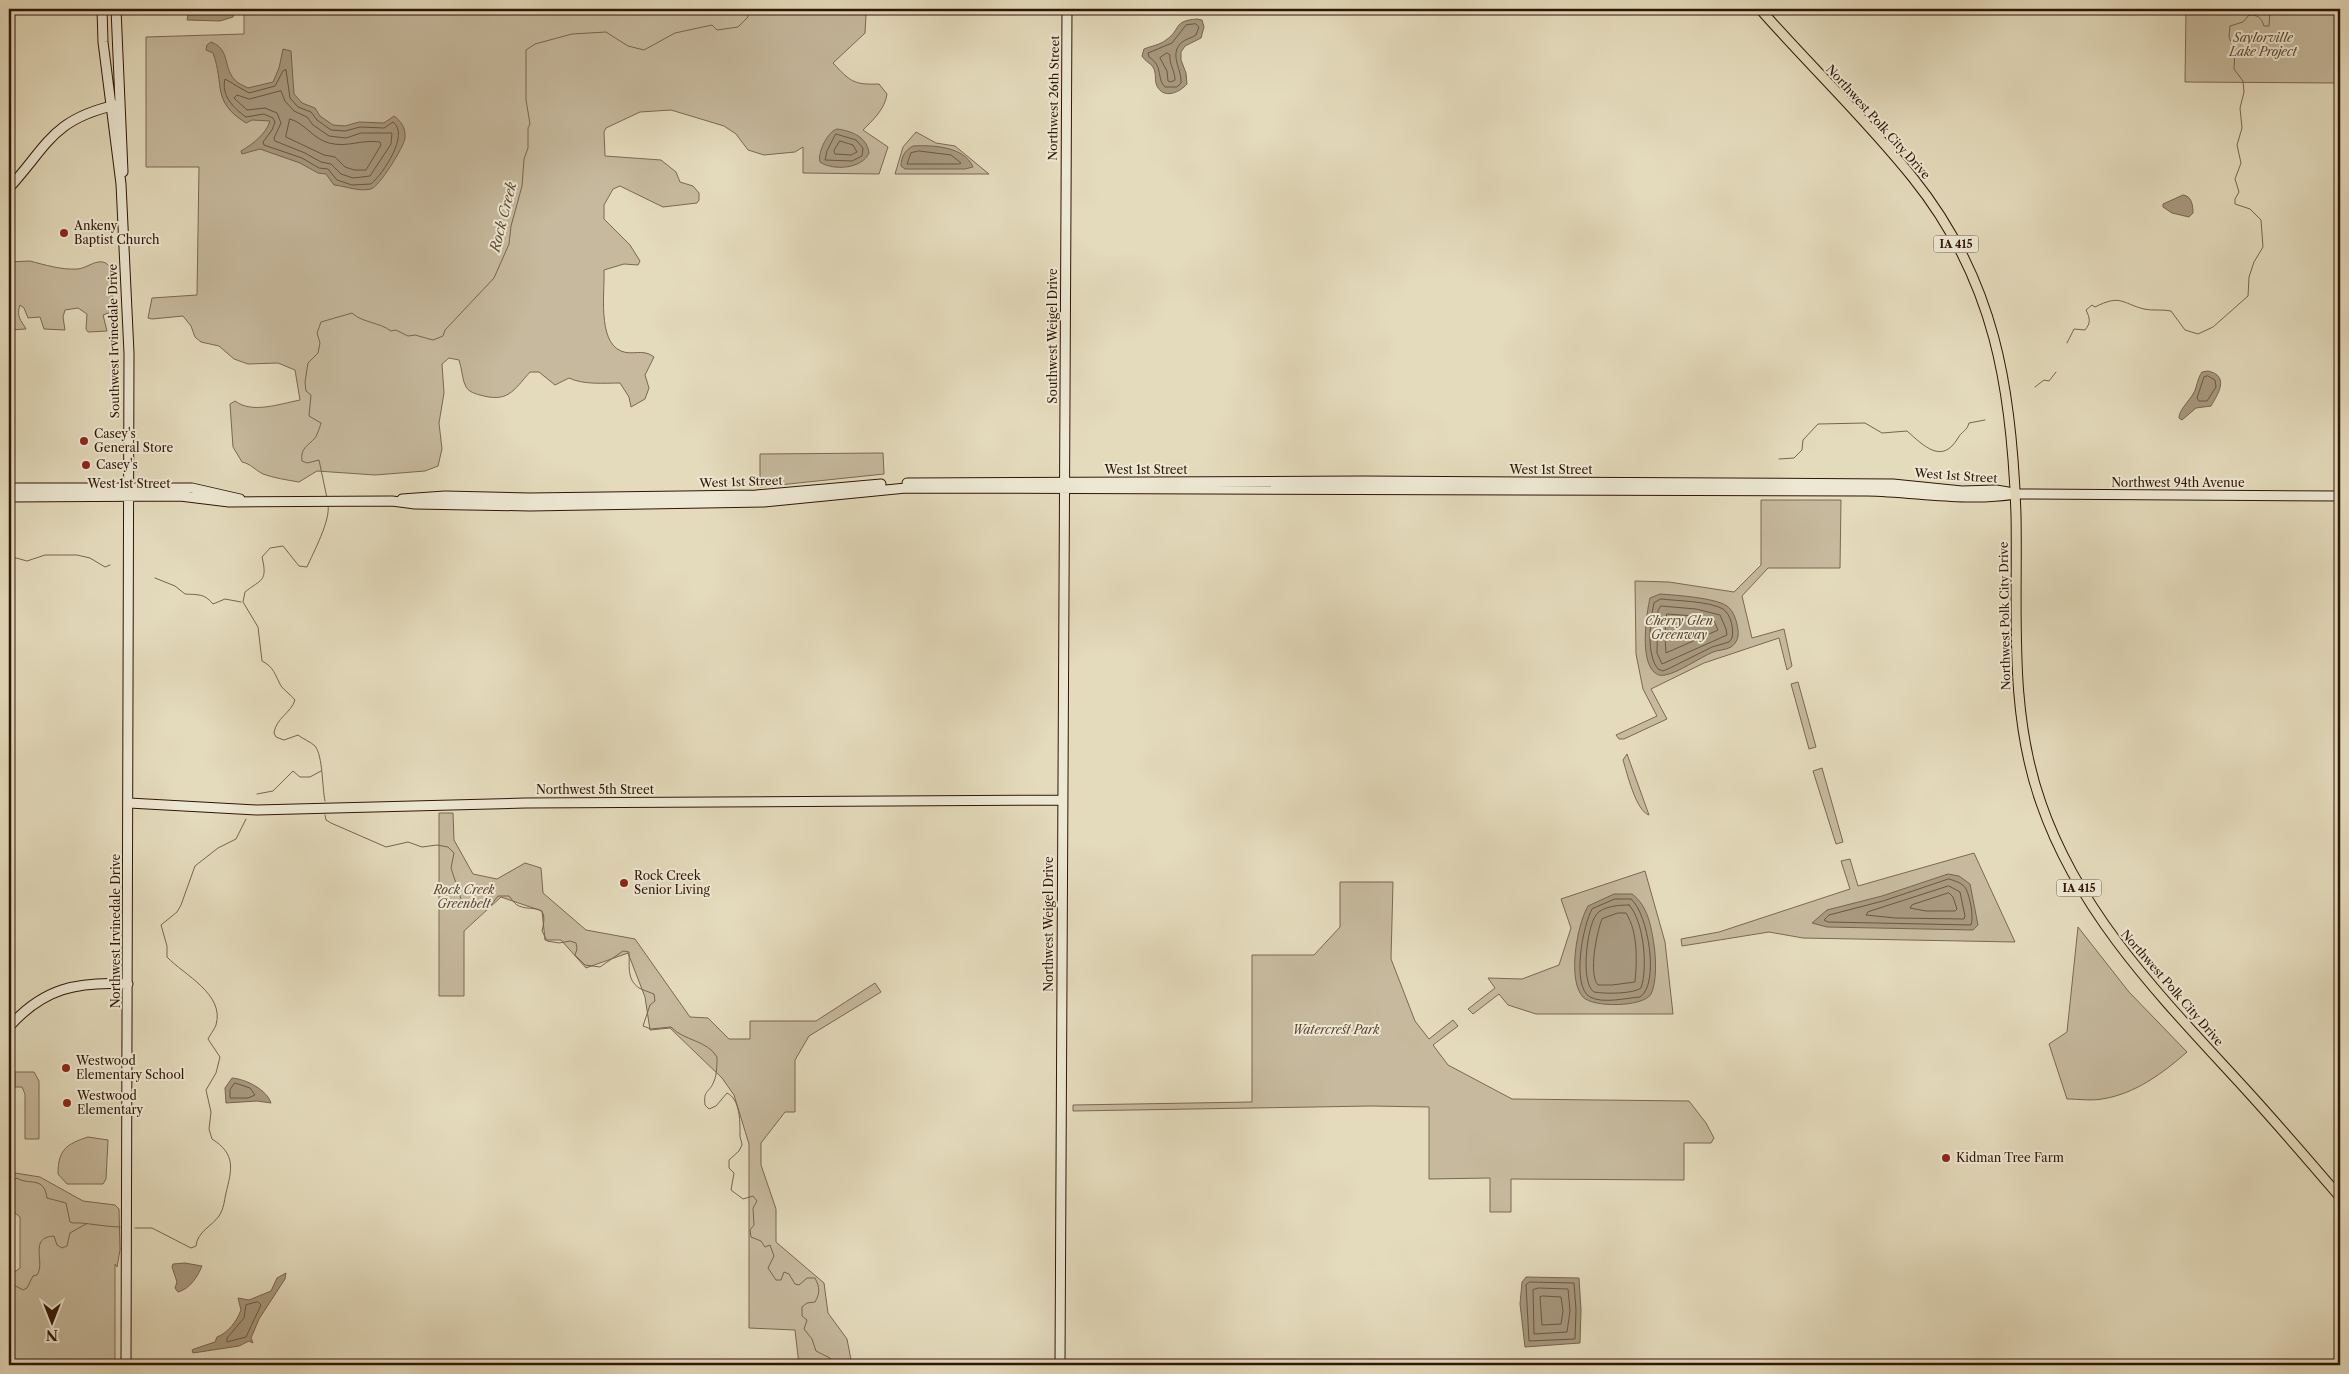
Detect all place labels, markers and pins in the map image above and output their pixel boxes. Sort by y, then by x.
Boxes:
place label: Ankeny Baptist Church [73,218,160,247]
marker: Ankeny Baptist Church [58,227,70,239]
place label: Casey's General Store [94,426,173,455]
marker: Casey's General Store [78,435,90,447]
place label: Casey's [96,457,138,472]
marker: Casey's [80,459,92,471]
place label: Rock Creek Senior Living [634,868,710,897]
marker: Rock Creek Senior Living [618,877,630,889]
place label: Westwood Elementary School [75,1053,185,1082]
marker: Westwood Elementary School [60,1062,72,1074]
place label: Westwood Elementary [76,1088,144,1117]
marker: Westwood Elementary [61,1097,73,1109]
place label: Kidman Tree Farm [1956,1150,2064,1165]
marker: Kidman Tree Farm [1940,1152,1952,1164]

